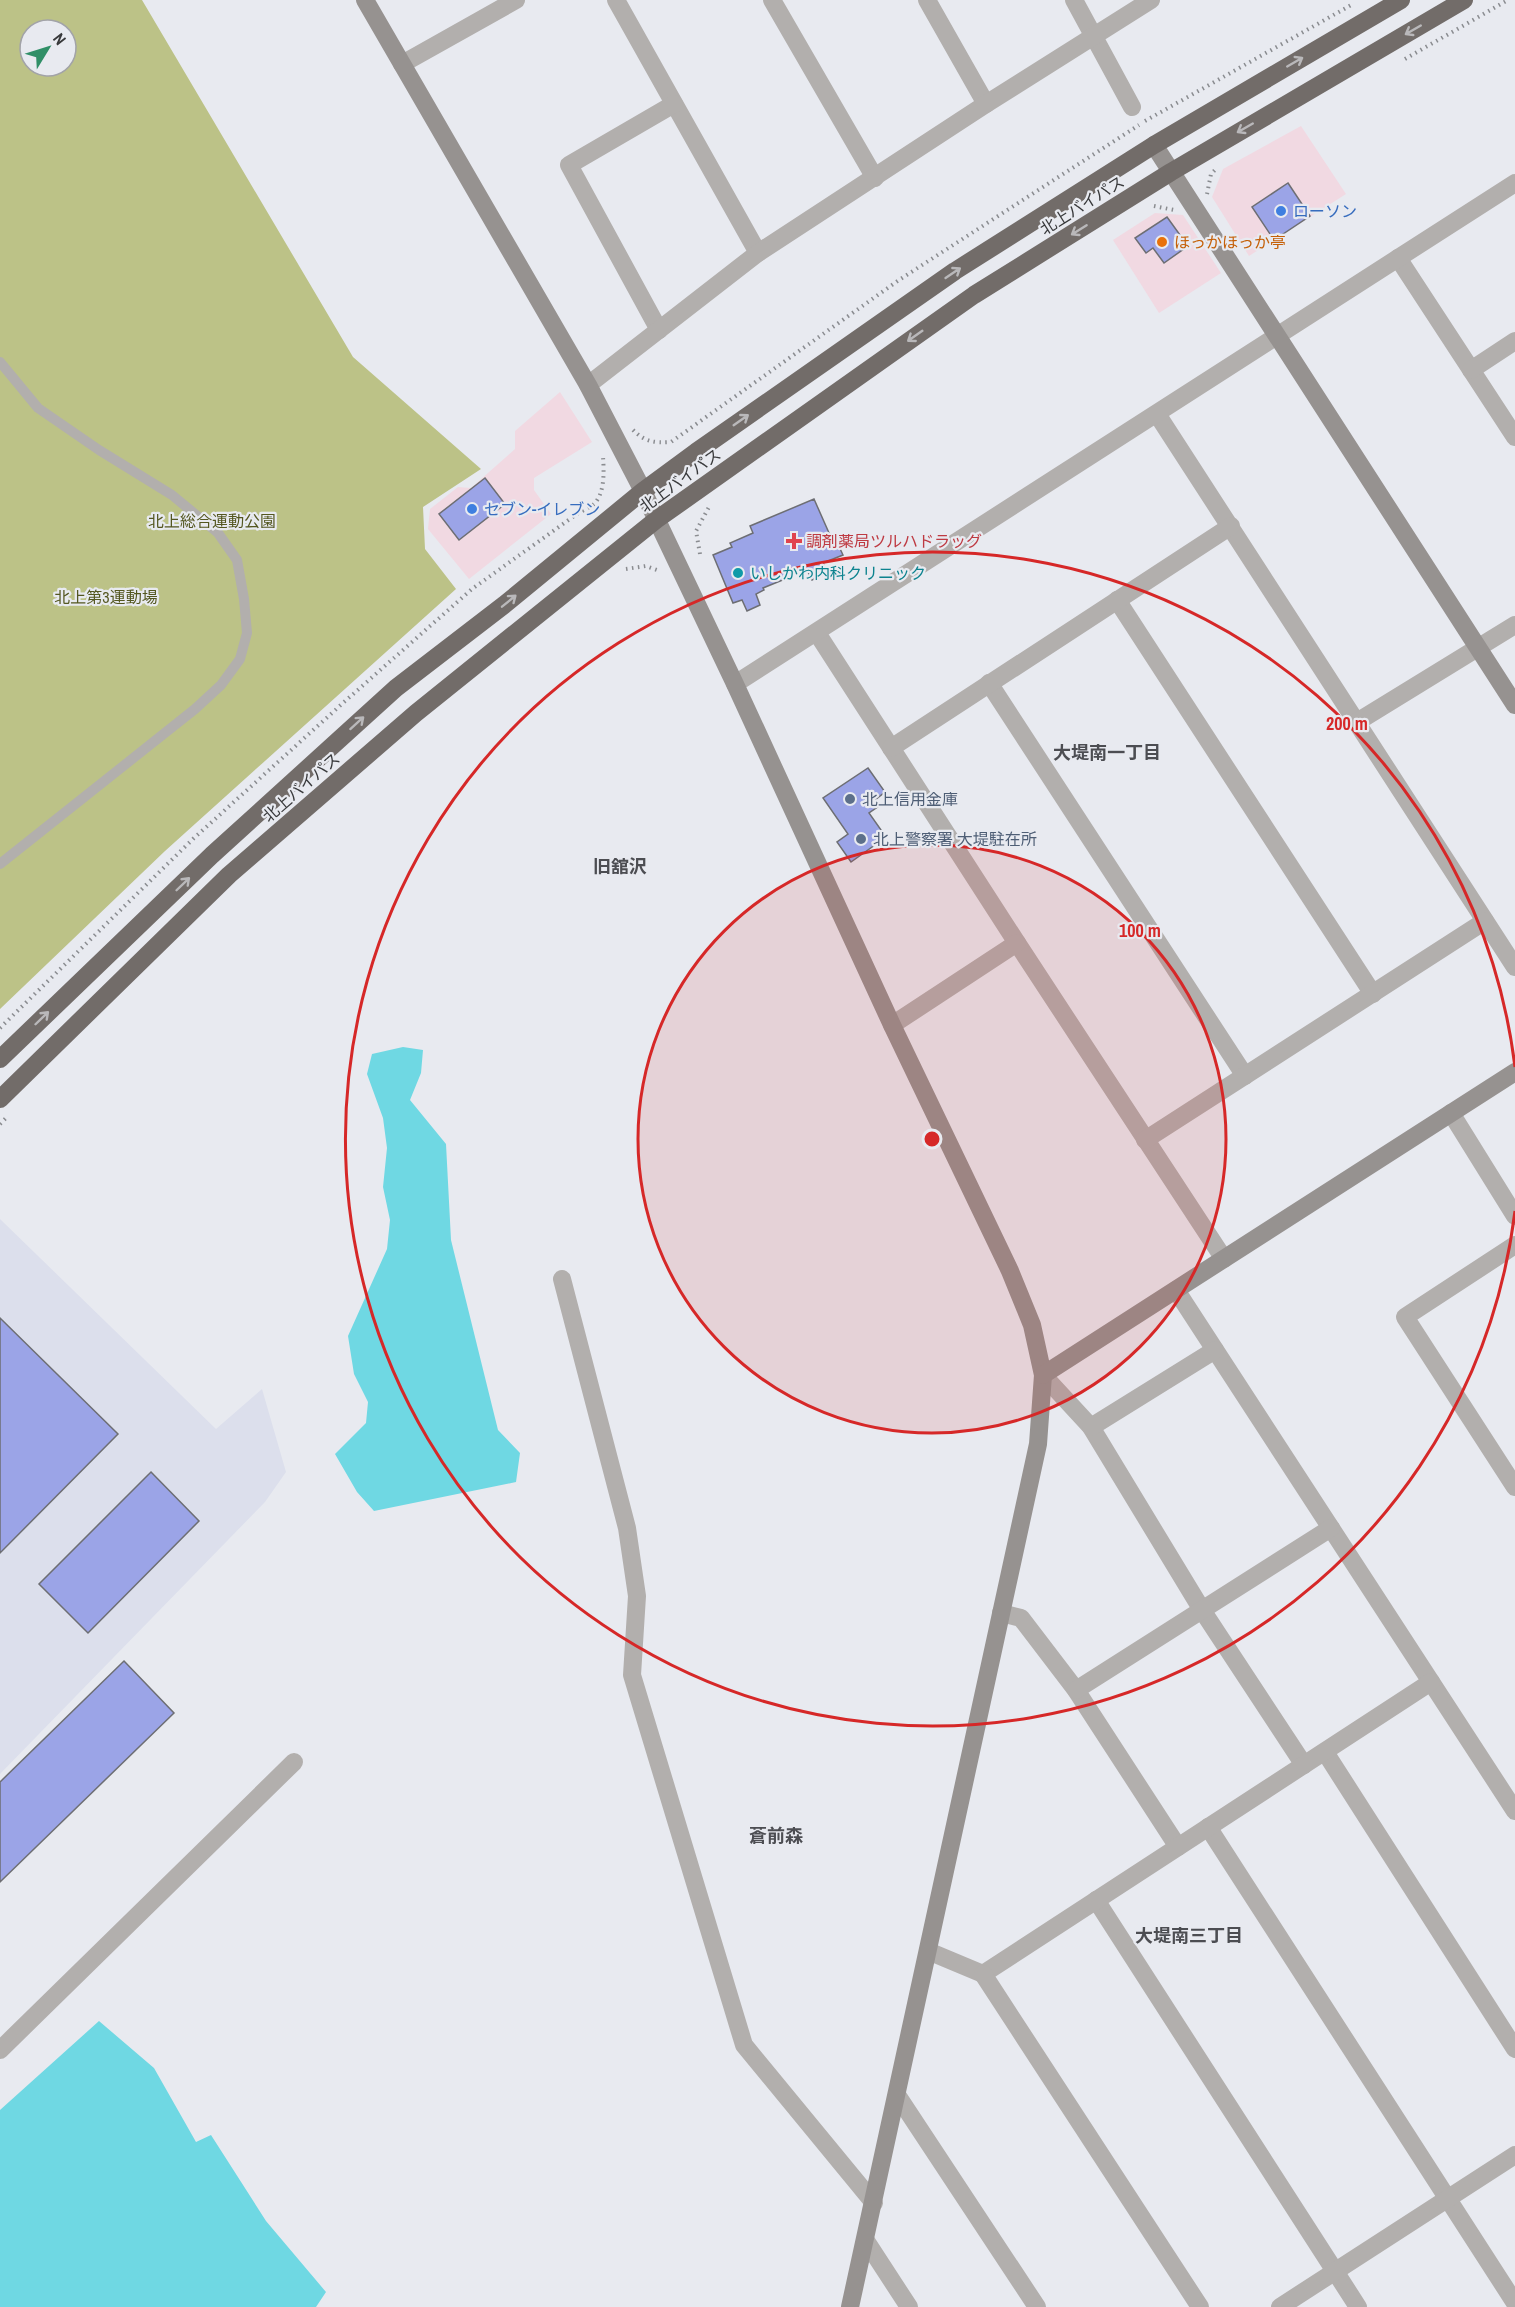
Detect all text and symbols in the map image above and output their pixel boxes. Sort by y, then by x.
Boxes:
north arrow [18,18,78,78]
one-way arrow [1405,24,1422,36]
text: N [48,28,71,49]
one-way arrow [1286,56,1303,68]
one-way arrow [1237,123,1254,135]
street label: 北上バイパス [1036,170,1128,240]
place label: ローソン [1293,200,1357,222]
marker: ローソン [1274,204,1288,218]
one-way arrow [1070,223,1087,236]
place label: ほっかほっか亭 [1174,231,1286,253]
marker: ほっかほっか亭 [1155,235,1169,249]
one-way arrow [944,267,961,279]
one-way arrow [908,330,924,342]
one-way arrow [733,414,749,426]
street label: 北上バイパス [635,443,725,517]
place label: セブン-イレブン [484,498,600,520]
marker: セブン-イレブン [465,502,479,516]
park label: 北上総合運動公園 [148,510,276,532]
place label: 調剤薬局ツルハドラッグ [806,530,982,552]
marker: 調剤薬局ツルハドラッグ [787,534,801,548]
place label: いしかわ内科クリニック [750,562,926,584]
marker: いしかわ内科クリニック [731,566,745,580]
park label: 北上第3運動場 [54,586,158,608]
one-way arrow [501,594,516,608]
text: 200 m [1326,711,1368,736]
one-way arrow [350,716,365,730]
district label: 大堤南一丁目 [1053,740,1161,765]
street label: 北上バイパス [258,747,344,827]
place label: 北上信用金庫 [862,788,958,810]
marker: 北上信用金庫 [843,792,857,806]
place label: 北上警察署 大堤駐在所 [873,828,1037,850]
marker: 北上警察署 大堤駐在所 [854,832,868,846]
district label: 旧舘沢 [593,854,647,879]
one-way arrow [175,876,190,891]
text: 100 m [1119,918,1161,943]
one-way arrow [34,1011,49,1026]
centre of rings [922,1129,942,1149]
district label: 蒼前森 [749,1823,803,1848]
district label: 大堤南三丁目 [1135,1923,1243,1948]

